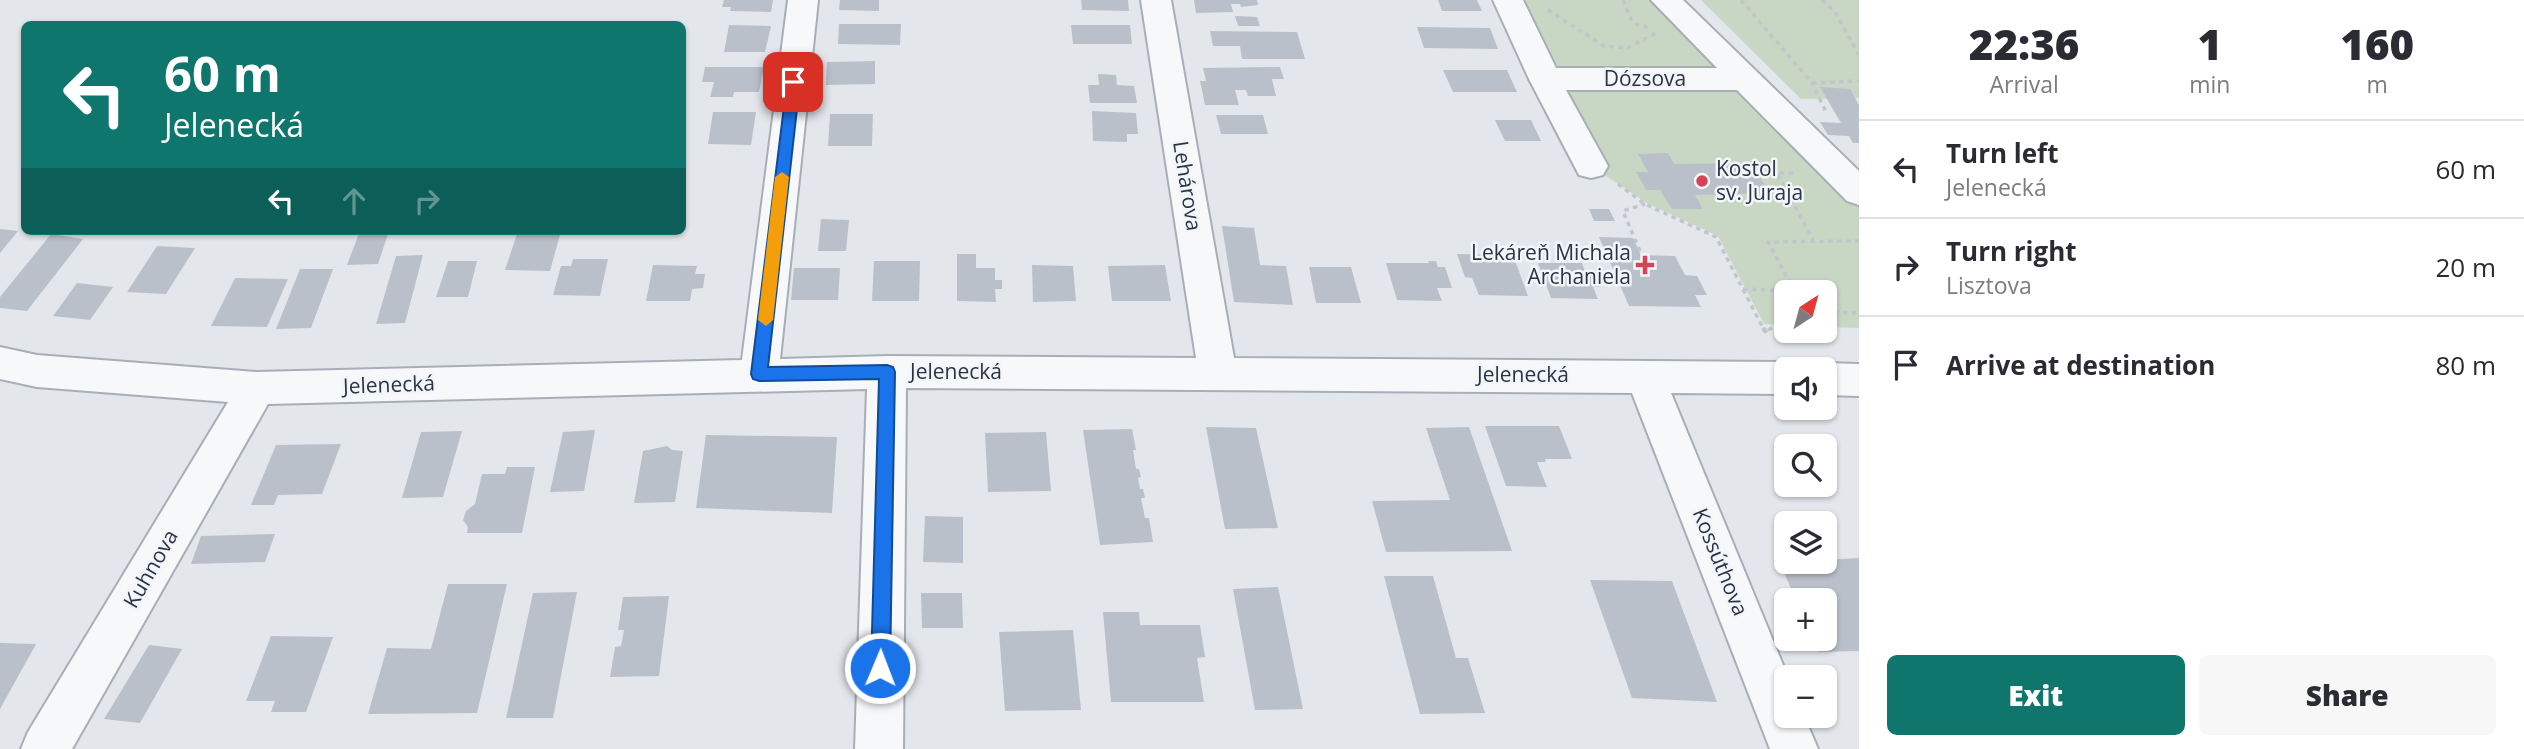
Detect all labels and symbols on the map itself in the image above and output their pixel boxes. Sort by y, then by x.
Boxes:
pin [763,52,823,112]
street label: Dózsova [1604,64,1686,92]
street label: Lehárova [1167,139,1209,233]
place label: Kostol sv. Juraja [1716,154,1803,206]
marker: Kostol sv. Juraja [1694,173,1710,189]
place label: Lekáreň Michala Archaniela [1471,238,1631,290]
marker: Lekáreň Michala Archaniela [1637,257,1653,273]
north arrow [1774,280,1838,343]
street label: Jelenecká [908,357,1002,385]
street label: Jelenecká [1475,360,1569,388]
street label: Jelenecká [341,368,435,400]
street label: Kossúthova [1687,504,1755,620]
street label: Kuhnova [116,524,184,613]
position arrow [843,631,917,705]

